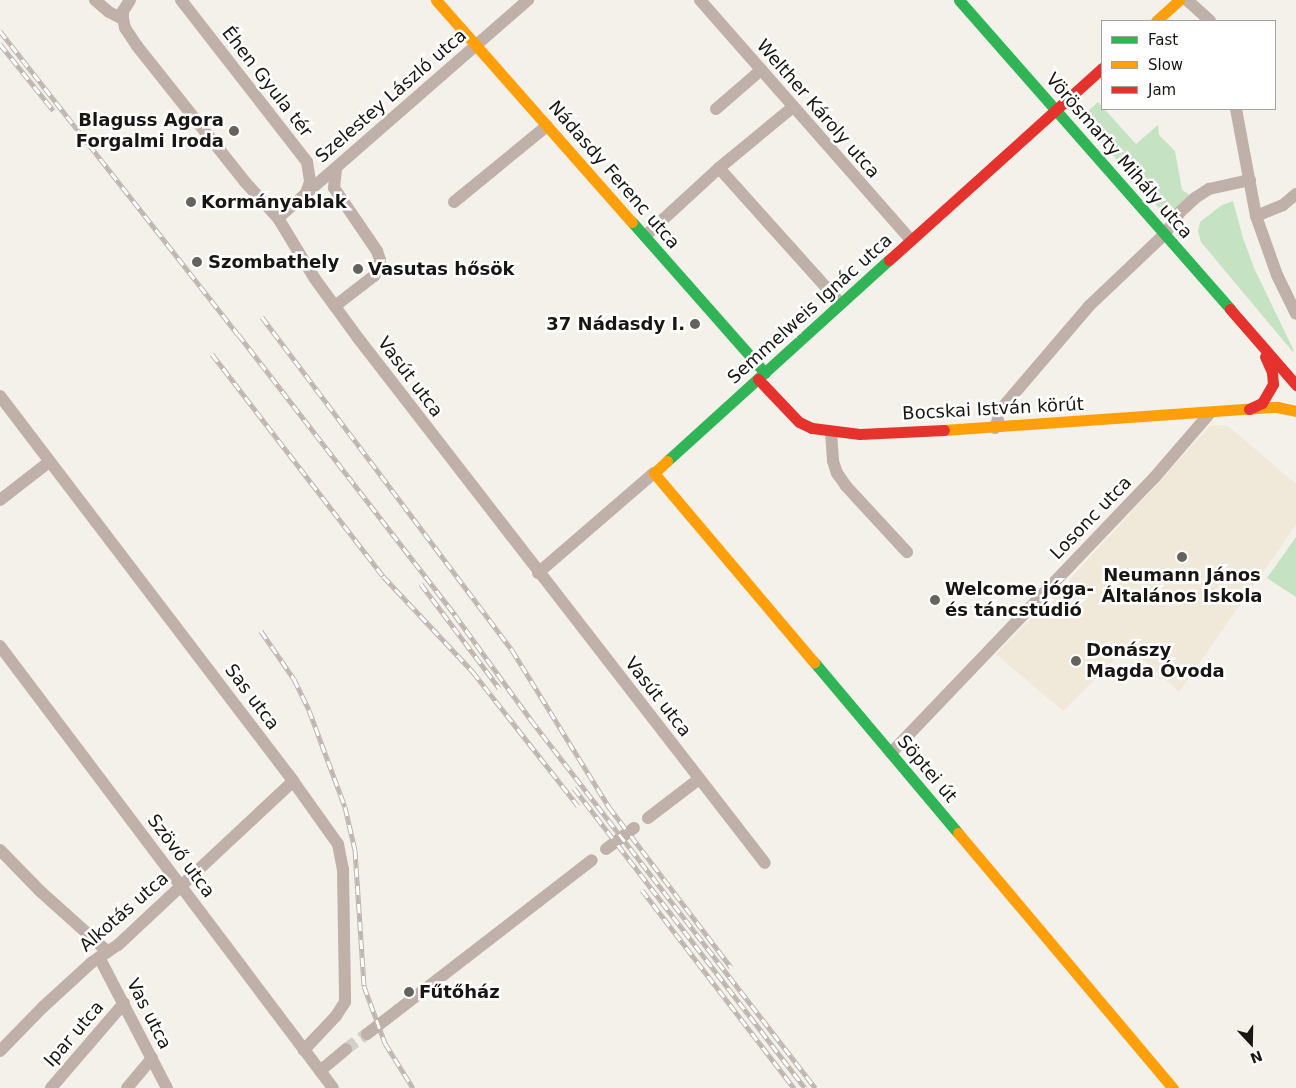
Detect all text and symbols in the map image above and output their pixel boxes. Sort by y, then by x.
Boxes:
legend [1101,20,1276,110]
street label: Éhen Gyula tér [217,22,317,142]
street label: Szelestey László utca [311,25,471,167]
text: Fast [1148,31,1178,49]
street label: Welther Károly utca [752,35,884,183]
text: Slow [1148,56,1183,74]
street label: Vörösmarty Mihály utca [1041,69,1197,243]
text: Jam [1148,81,1176,99]
street label: Nádasdy Ferenc utca [544,97,684,253]
place label: Blaguss Agora Forgalmi Iroda [76,110,224,152]
marker: Blaguss Agora Forgalmi Iroda [228,125,240,137]
place label: Kormányablak [201,191,347,213]
marker: Kormányablak [185,196,197,208]
street label: Semmelweis Ignác utca [723,229,897,389]
place label: Szombathely [208,251,339,273]
marker: Szombathely [190,255,204,269]
place label: Vasutas hősök [368,258,515,280]
marker: Vasutas hősök [352,263,364,275]
place label: 37 Nádasdy I. [546,313,685,335]
marker: 37 Nádasdy I. [689,318,701,330]
street label: Vasút utca [373,333,447,421]
street label: Bocskai István körút [902,393,1084,425]
street label: Losonc utca [1046,472,1136,564]
marker: Neumann János Általános Iskola [1176,551,1188,563]
place label: Neumann János Általános Iskola [1102,565,1262,608]
place label: Welcome jóga- és táncstúdió [945,579,1094,622]
marker: Welcome jóga- és táncstúdió [929,594,941,606]
place label: Donászy Magda Óvoda [1086,640,1225,682]
street label: Vasút utca [620,653,696,741]
marker: Donászy Magda Óvoda [1070,655,1082,667]
street label: Sas utca [220,660,284,734]
street label: Söptei út [893,731,961,807]
street label: Szövő utca [143,810,219,902]
street label: Alkotás utca [75,868,173,956]
street label: Vas utca [122,975,176,1053]
place label: Fűtőház [419,981,500,1003]
marker: Fűtőház [403,986,415,998]
street label: Ipar utca [40,997,108,1071]
north arrow [1226,1018,1276,1068]
text: N [1248,1047,1265,1067]

